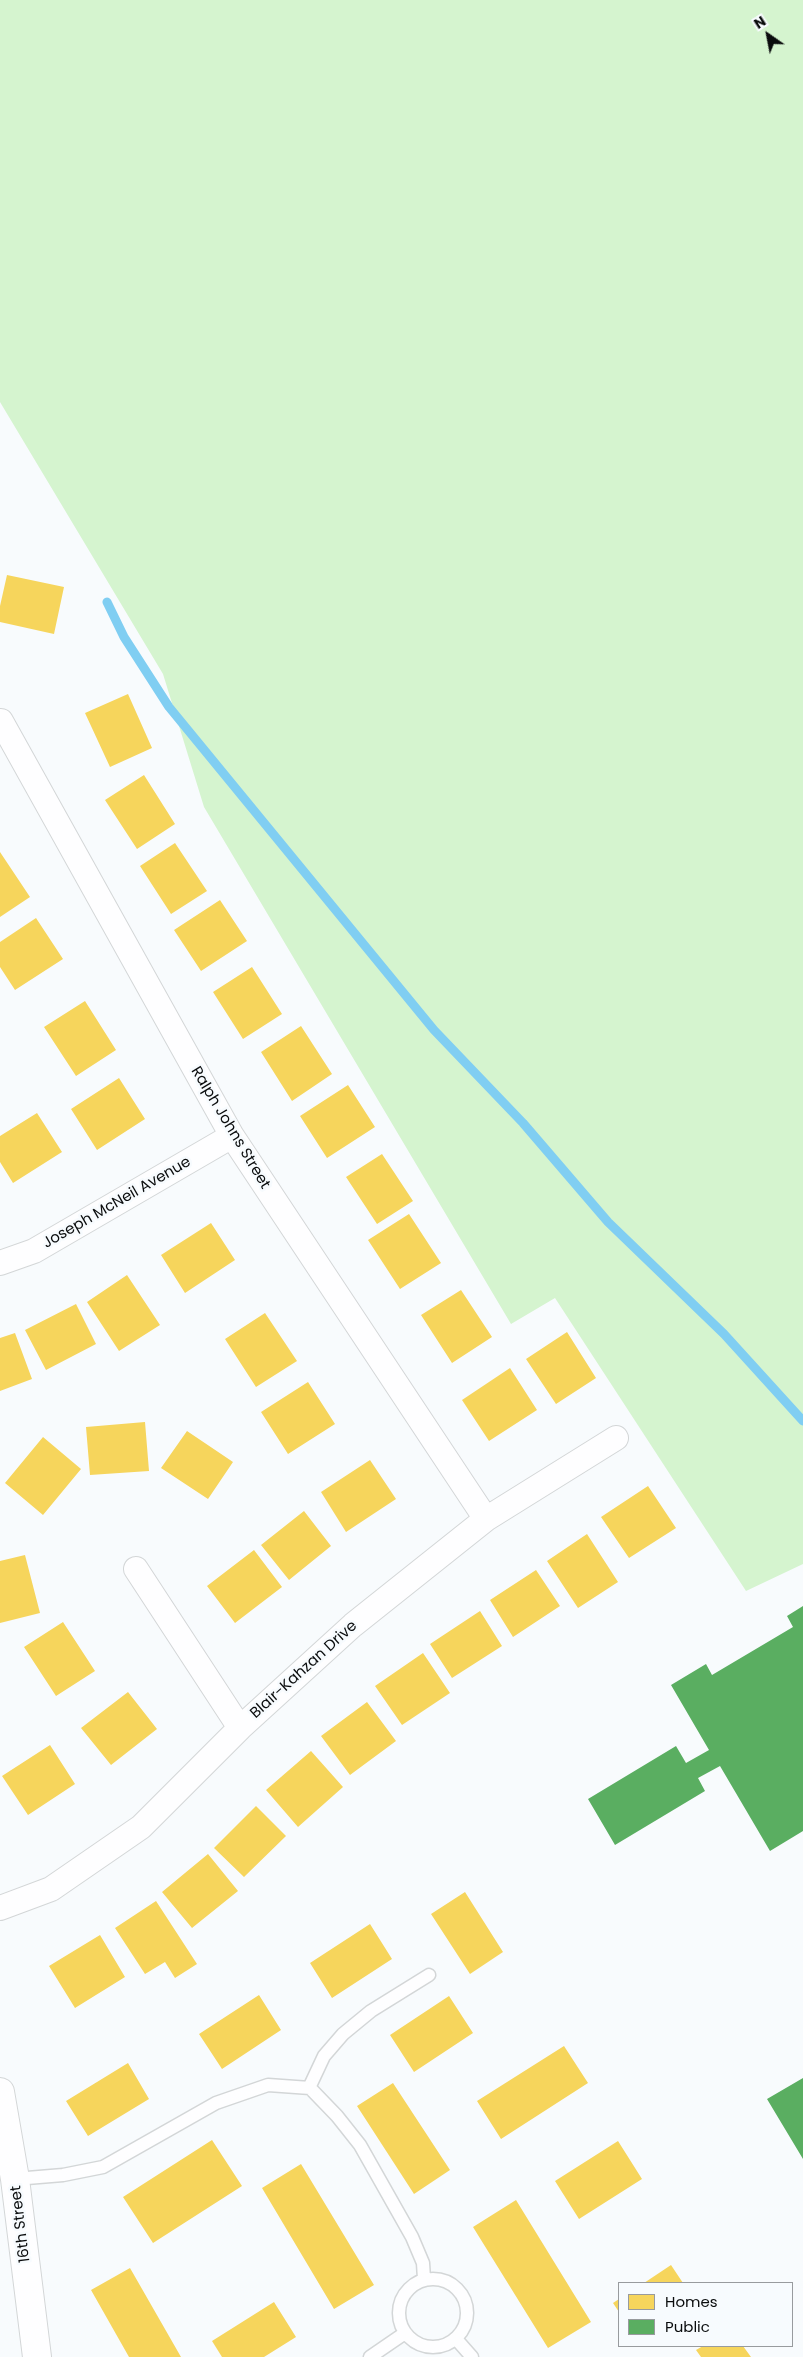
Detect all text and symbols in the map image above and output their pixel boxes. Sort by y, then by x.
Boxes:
north arrow [743,10,793,60]
text: N [750,11,770,34]
street label: Ralph Johns Street [186,1064,274,1192]
street label: Joseph McNeil Avenue [40,1153,194,1253]
street label: Blair-Kahzan Drive [247,1617,361,1723]
street label: 16th Street [7,2185,35,2263]
legend [618,2282,793,2347]
text: Homes [665,2291,718,2312]
text: Public [665,2316,710,2337]

